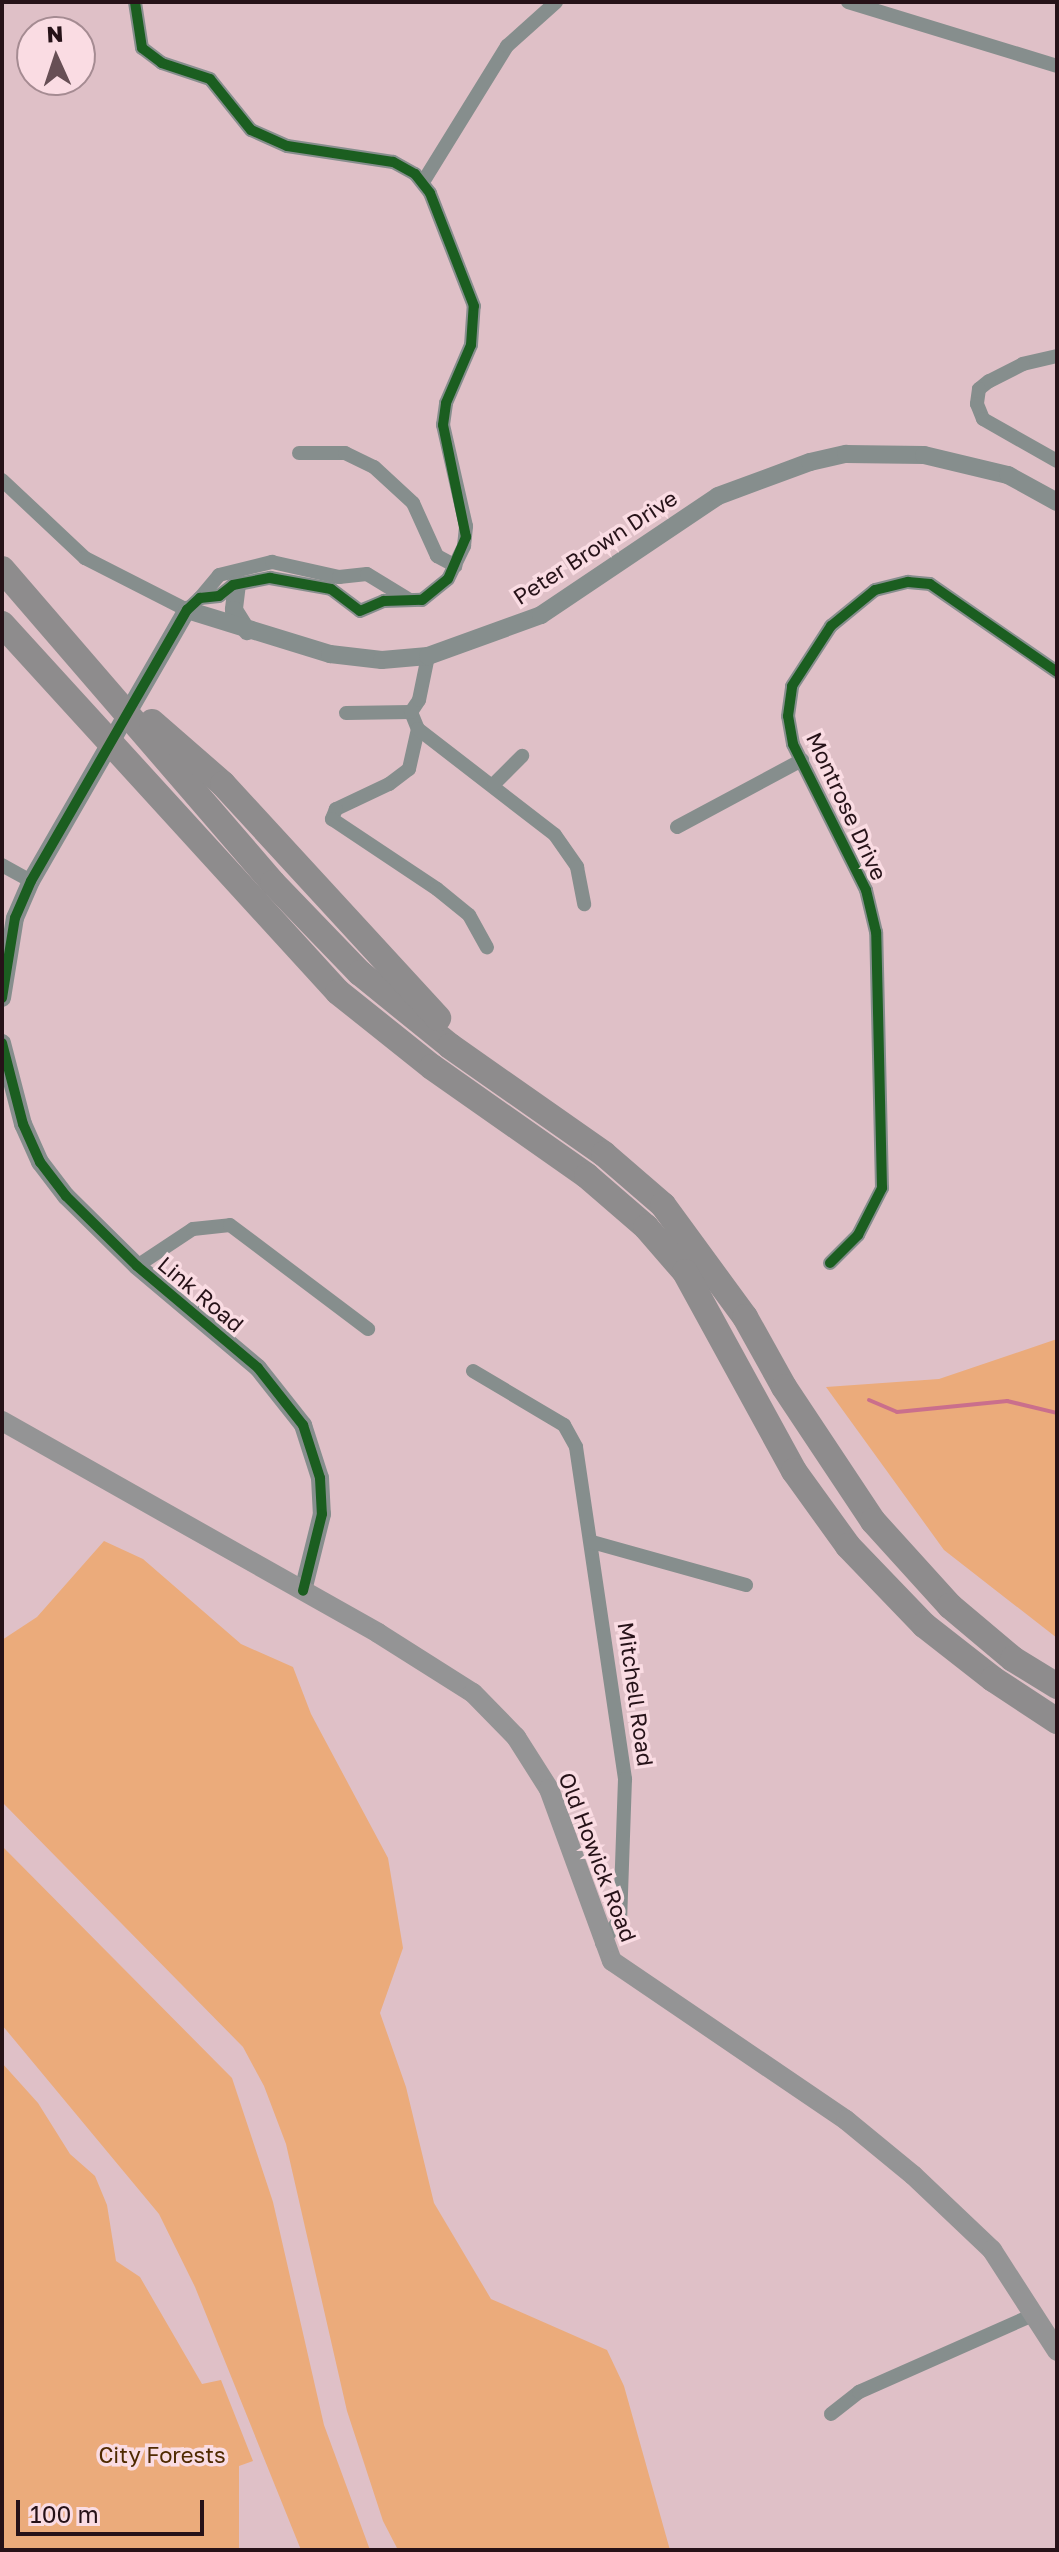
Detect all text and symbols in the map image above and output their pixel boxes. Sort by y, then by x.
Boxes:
north arrow [16,16,96,96]
text: N [46,20,64,47]
street label: Peter Brown Drive [508,484,682,610]
street label: Montrose Drive [801,728,893,884]
street label: Link Road [153,1251,249,1337]
street label: Mitchell Road [613,1620,659,1768]
street label: Old Howick Road [554,1769,642,1945]
park label: City Forests [98,2442,226,2468]
scale bar [20,2484,208,2534]
text: 100 m [30,2499,99,2528]

